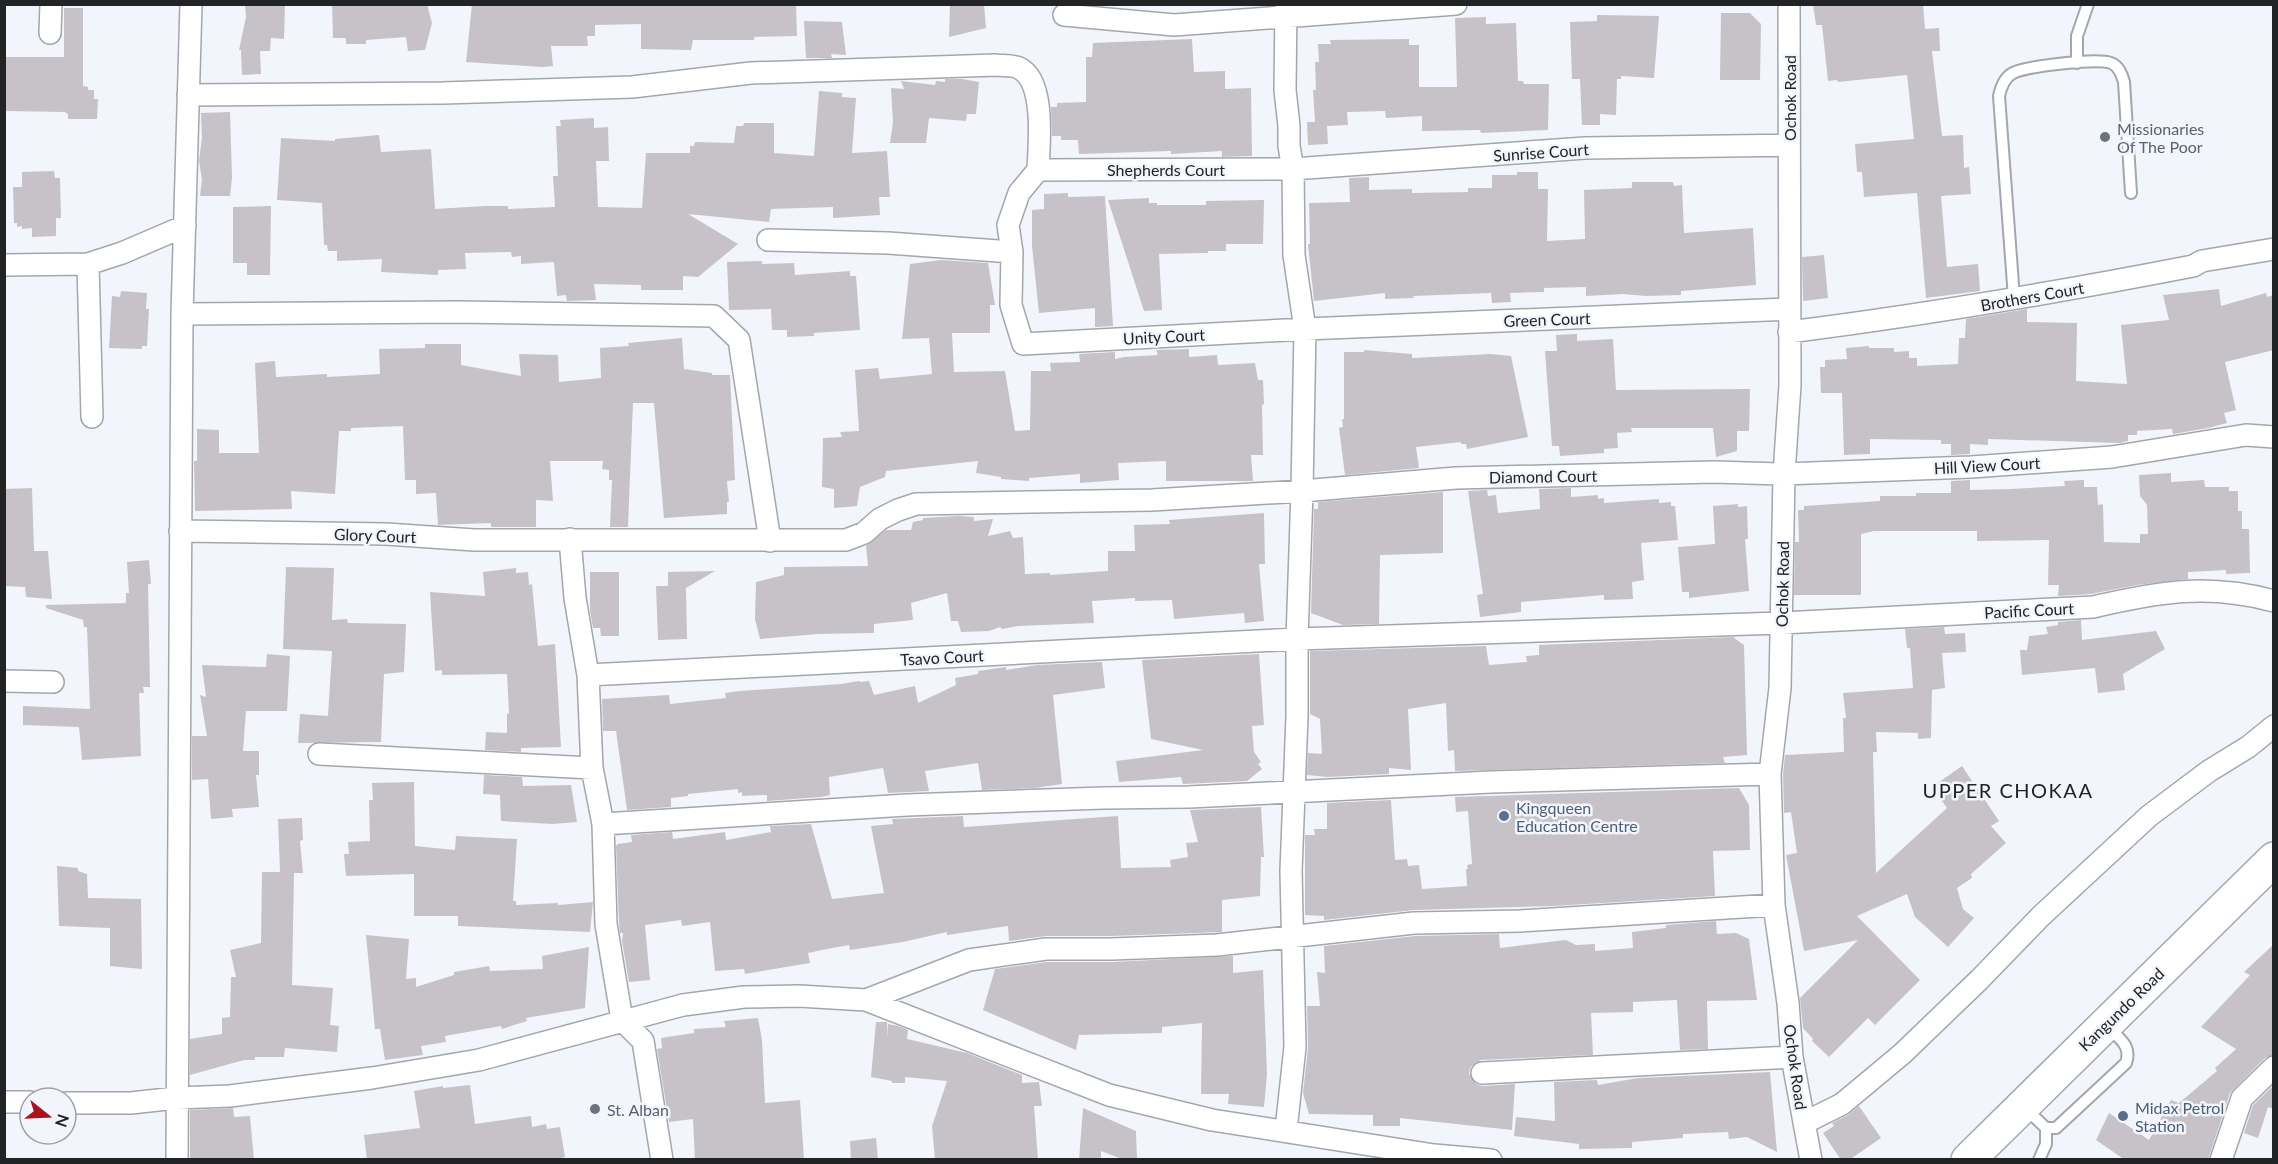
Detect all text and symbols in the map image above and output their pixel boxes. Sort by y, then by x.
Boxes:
street label: Ochok Road [1780,55,1799,141]
place label: Missionaries Of The Poor [2117,119,2204,156]
marker: Missionaries Of The Poor [2098,130,2112,144]
street label: Sunrise Court [1493,139,1590,165]
street label: Shepherds Court [1107,160,1225,179]
street label: Brothers Court [1979,278,2085,314]
street label: Green Court [1503,308,1591,330]
street label: Unity Court [1123,324,1206,348]
street label: Hill View Court [1933,453,2041,477]
street label: Diamond Court [1489,466,1597,486]
street label: Glory Court [334,524,417,546]
street label: Ochok Road [1772,541,1792,627]
street label: Pacific Court [1984,598,2075,622]
street label: Tsavo Court [900,645,985,669]
district label: UPPER CHOKAA [1923,778,2093,802]
place label: Kingqueen Education Centre [1516,798,1638,835]
marker: Kingqueen Education Centre [1497,809,1511,823]
street label: Kangundo Road [2074,964,2168,1054]
street label: Ochok Road [1781,1023,1811,1111]
north arrow [18,1086,78,1146]
place label: Midax Petrol Station [2135,1098,2224,1135]
place label: St. Alban [607,1100,669,1119]
marker: St. Alban [588,1102,602,1116]
marker: Midax Petrol Station [2116,1109,2130,1123]
text: N [52,1112,74,1130]

